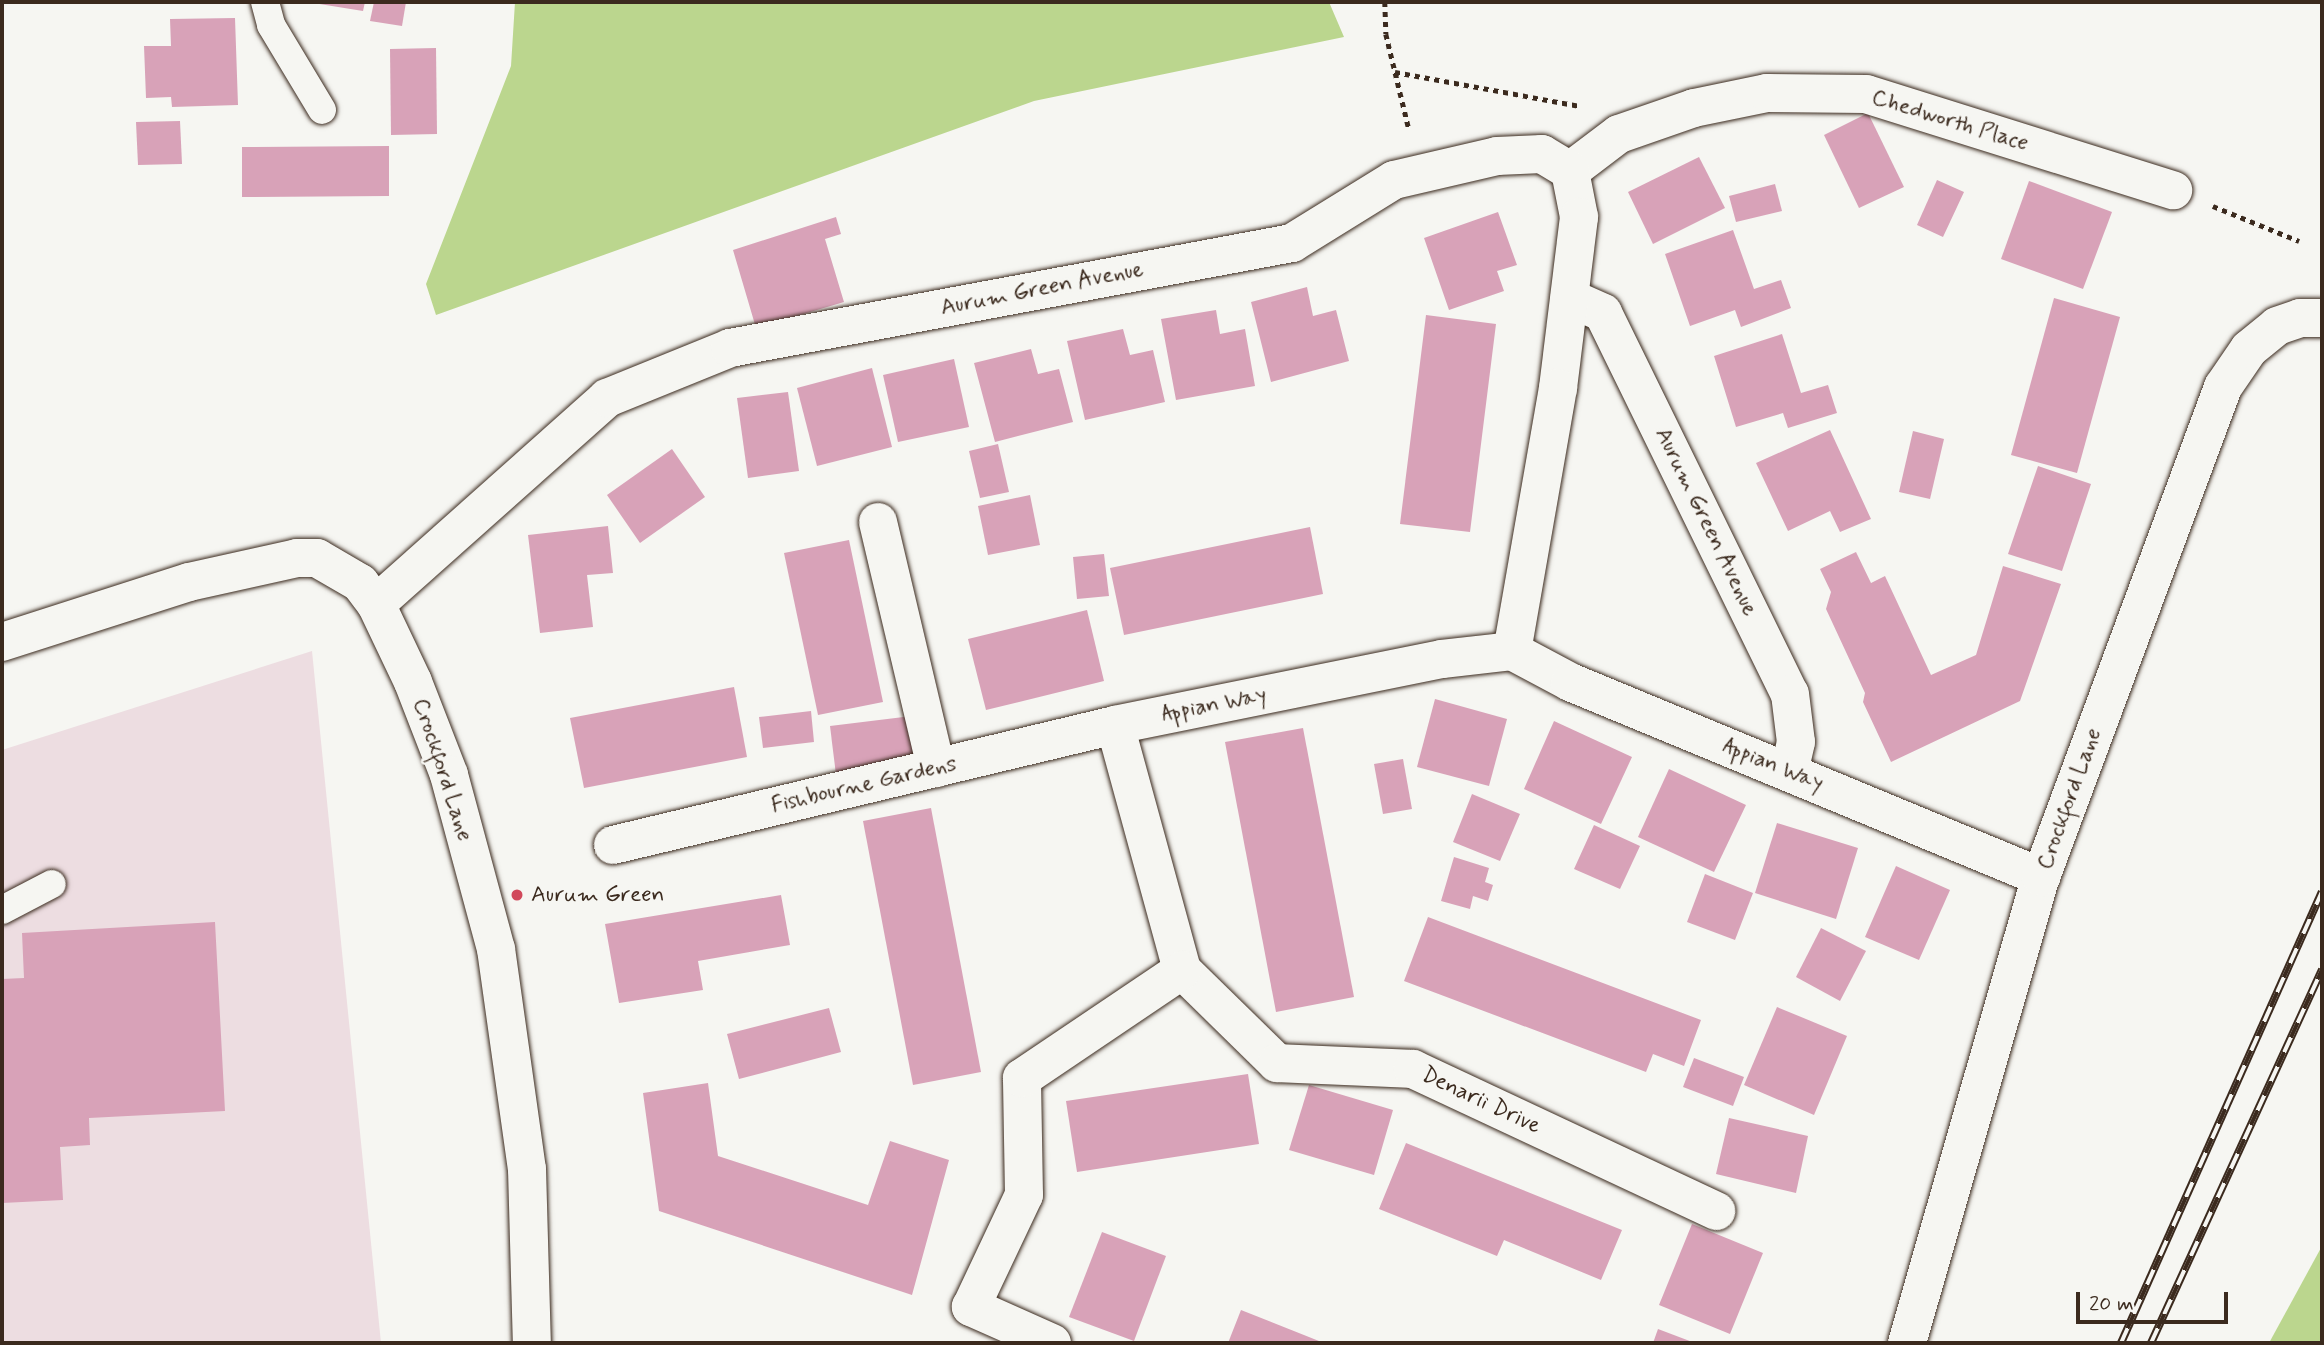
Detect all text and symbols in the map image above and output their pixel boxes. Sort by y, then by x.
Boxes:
street label: Chedworth Place [1868,84,2032,158]
street label: Aurum Green Avenue [934,255,1150,323]
street label: Aurum Green Avenue [1646,419,1766,625]
street label: Appian Way [1158,681,1270,729]
street label: Crockford Lane [406,694,478,846]
street label: Crockford Lane [2031,724,2109,874]
street label: Appian Way [1717,732,1829,798]
street label: Fishbourne Gardens [769,750,959,820]
place label: Aurum Green [531,881,668,909]
marker: Aurum Green [509,887,525,903]
street label: Denarii Drive [1417,1061,1545,1141]
scale bar [2079,1278,2231,1322]
text: 20 m [2089,1290,2134,1318]

